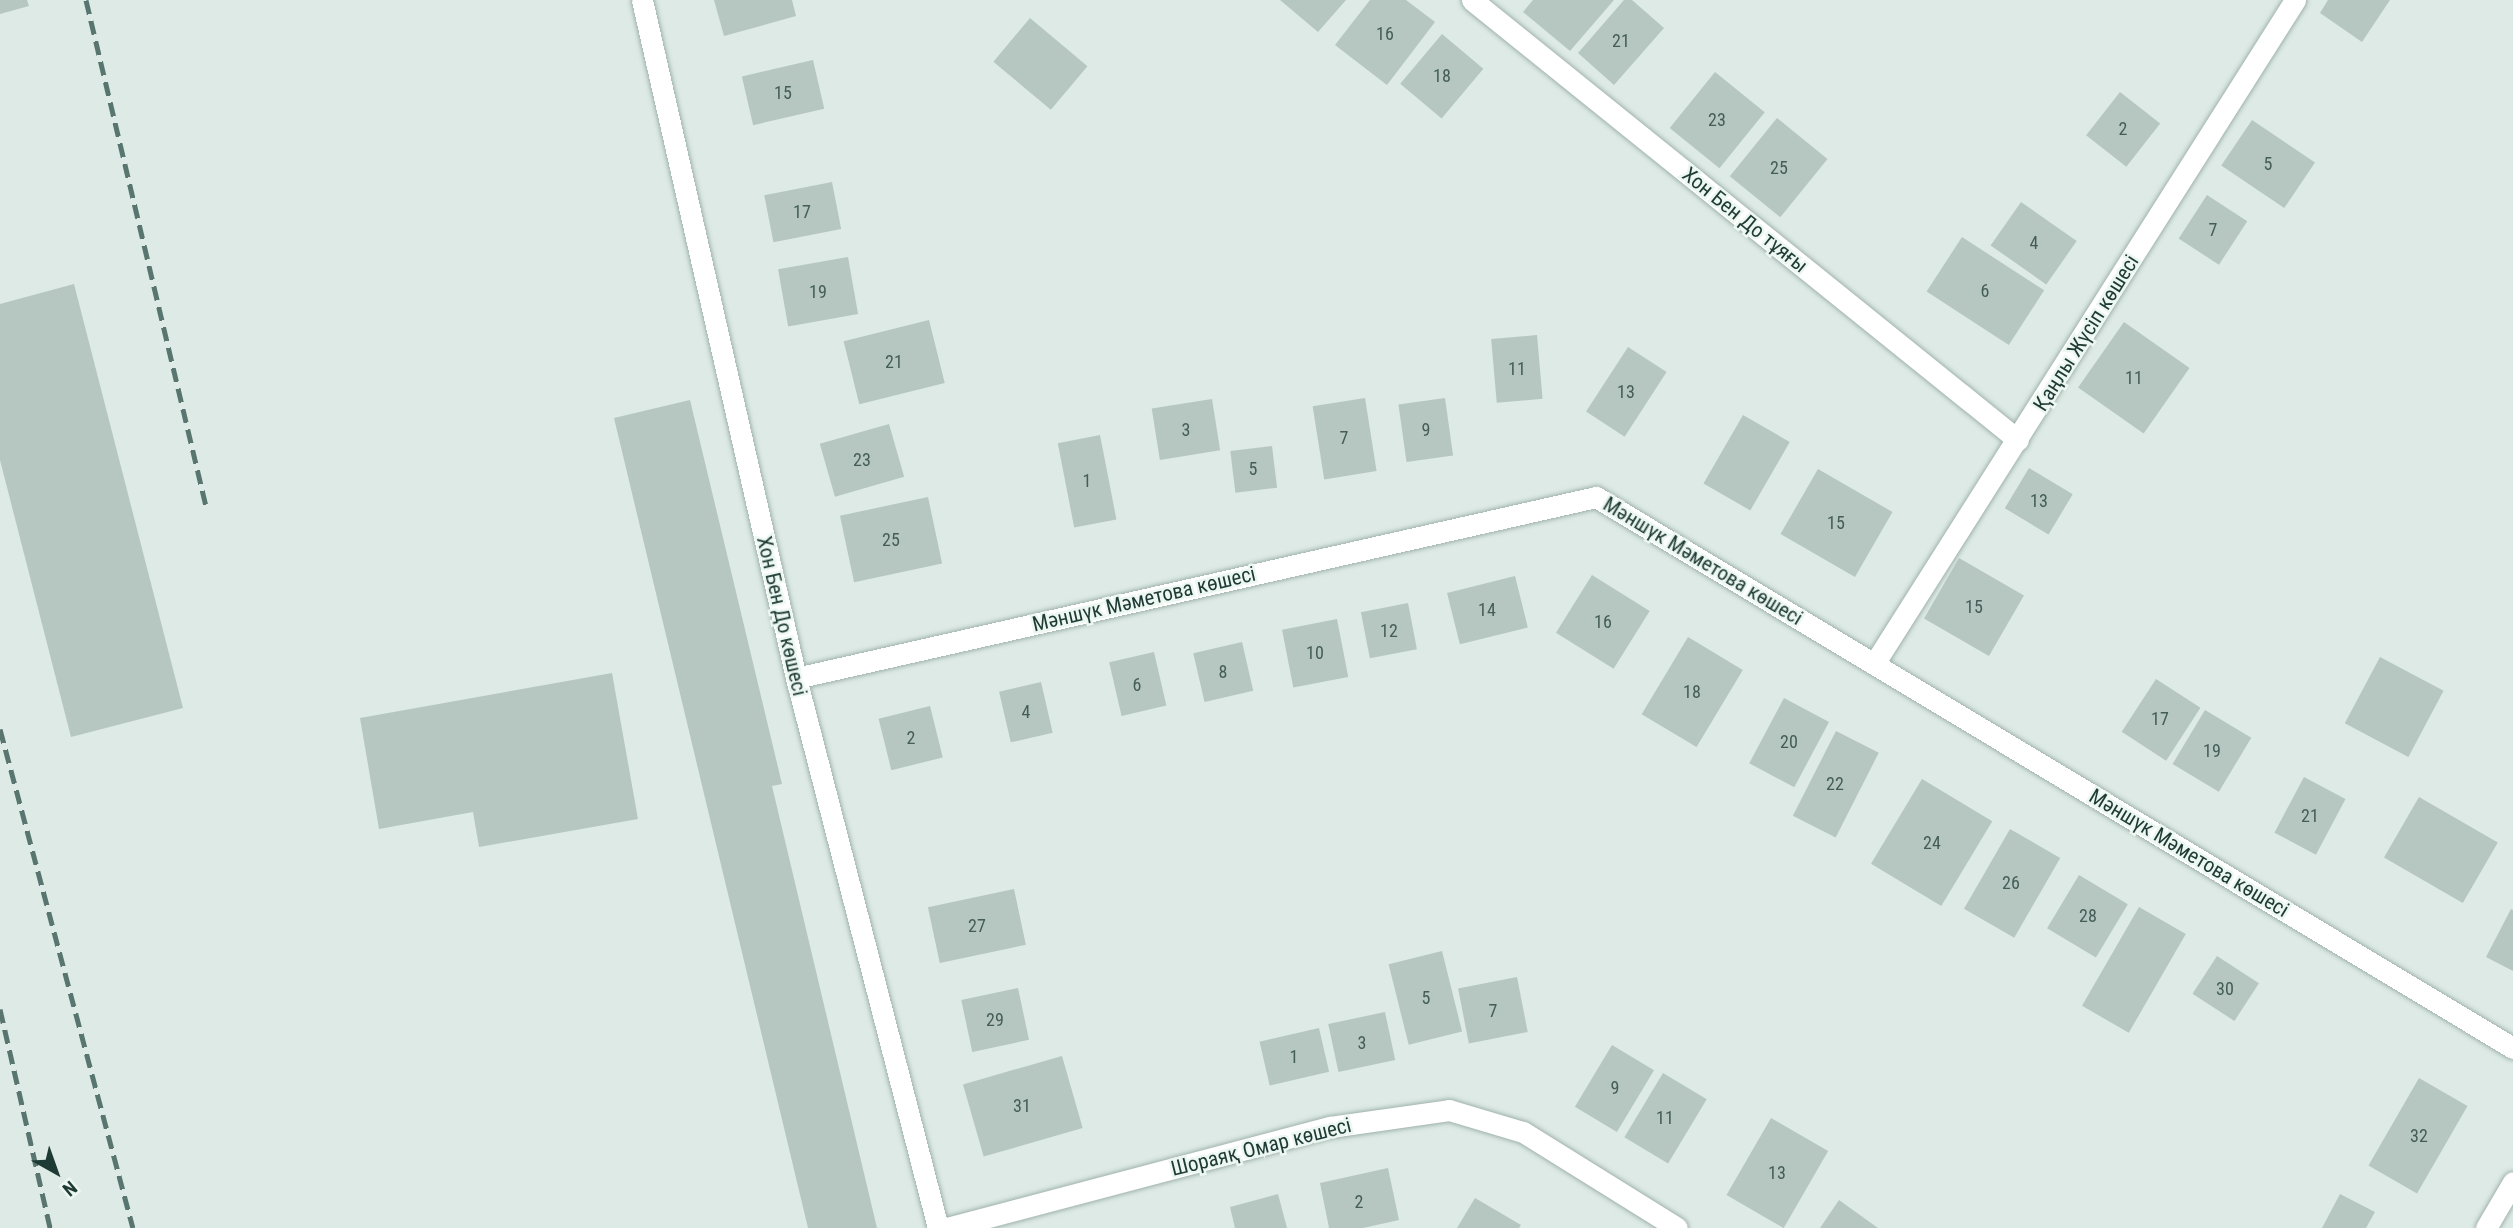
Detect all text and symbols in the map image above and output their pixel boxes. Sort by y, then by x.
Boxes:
house number: 16 [1376,23,1394,45]
house number: 21 [1612,30,1630,52]
house number: 18 [1433,65,1451,87]
house number: 15 [774,82,792,104]
house number: 23 [1708,109,1726,131]
house number: 2 [2119,118,2127,140]
house number: 5 [2264,153,2272,175]
house number: 25 [1770,157,1788,179]
street label: Хон Бен До тұяғы [1677,162,1813,278]
house number: 17 [793,201,811,223]
house number: 7 [2209,219,2217,241]
house number: 4 [2030,232,2038,254]
street label: Қаңлы Жүсіп көшесі [2028,250,2144,416]
house number: 6 [1981,280,1989,302]
house number: 19 [809,281,827,303]
house number: 21 [885,351,903,373]
house number: 11 [1508,358,1526,380]
house number: 11 [2125,367,2143,389]
house number: 13 [1617,381,1635,403]
house number: 3 [1182,419,1190,441]
house number: 9 [1422,419,1430,441]
house number: 7 [1340,427,1348,449]
house number: 23 [853,449,871,471]
house number: 5 [1249,458,1257,480]
house number: 1 [1083,470,1091,492]
house number: 13 [2030,490,2048,512]
street label: Мәншүк Мәметова көшесі [1599,491,1807,631]
house number: 15 [1827,512,1845,534]
house number: 25 [882,529,900,551]
street label: Хон Бен До көшесі [751,534,813,698]
street label: Мәншүк Мәметова көшесі [1030,561,1258,637]
house number: 15 [1965,596,1983,618]
house number: 14 [1478,599,1496,621]
house number: 16 [1594,611,1612,633]
house number: 12 [1380,620,1398,642]
house number: 10 [1306,642,1324,664]
house number: 8 [1219,661,1227,683]
house number: 6 [1133,674,1141,696]
house number: 18 [1683,681,1701,703]
house number: 4 [1022,701,1030,723]
house number: 17 [2151,708,2169,730]
house number: 2 [907,727,915,749]
house number: 20 [1780,731,1798,753]
house number: 19 [2203,740,2221,762]
house number: 22 [1826,773,1844,795]
street label: Мәншүк Мәметова көшесі [2085,783,2293,923]
house number: 21 [2301,805,2319,827]
house number: 24 [1923,832,1941,854]
house number: 26 [2002,872,2020,894]
house number: 28 [2079,905,2097,927]
house number: 27 [968,915,986,937]
house number: 30 [2216,978,2234,1000]
house number: 5 [1422,987,1430,1009]
house number: 7 [1489,1000,1497,1022]
house number: 29 [986,1009,1004,1031]
house number: 3 [1358,1032,1366,1054]
house number: 1 [1290,1046,1298,1068]
house number: 9 [1611,1077,1619,1099]
house number: 31 [1013,1095,1031,1117]
house number: 11 [1656,1107,1674,1129]
street label: Шораяқ Омар көшесі [1168,1112,1354,1182]
house number: 32 [2410,1125,2428,1147]
north arrow [21,1137,91,1207]
house number: 13 [1768,1162,1786,1184]
text: N [58,1176,82,1201]
house number: 2 [1355,1191,1363,1213]

